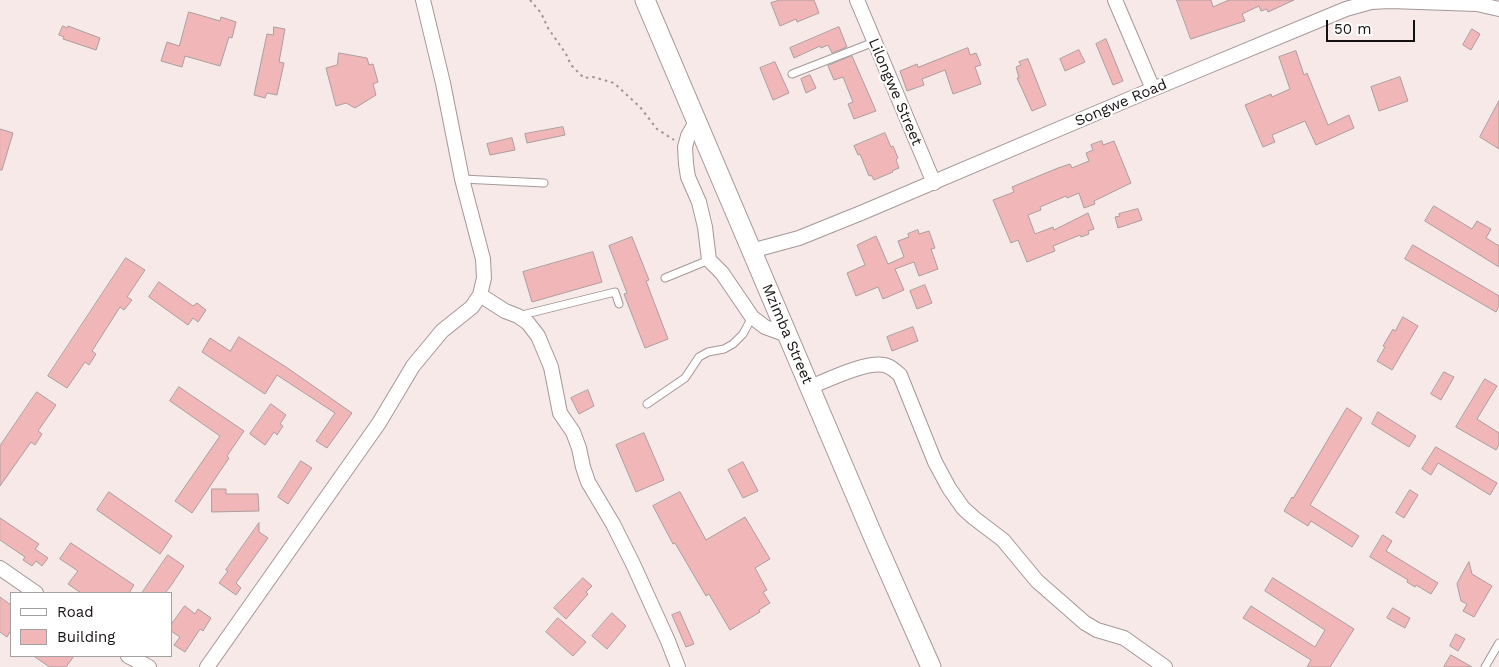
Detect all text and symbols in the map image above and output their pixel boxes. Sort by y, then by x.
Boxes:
scale bar [1329,10,1418,42]
text: 50 m [1334,20,1371,38]
street label: Lilongwe Street [864,36,926,148]
street label: Songwe Road [1072,75,1170,131]
street label: Mzimba Street [758,281,816,387]
legend [10,592,172,657]
text: Road [57,603,94,621]
text: Building [57,628,115,646]

